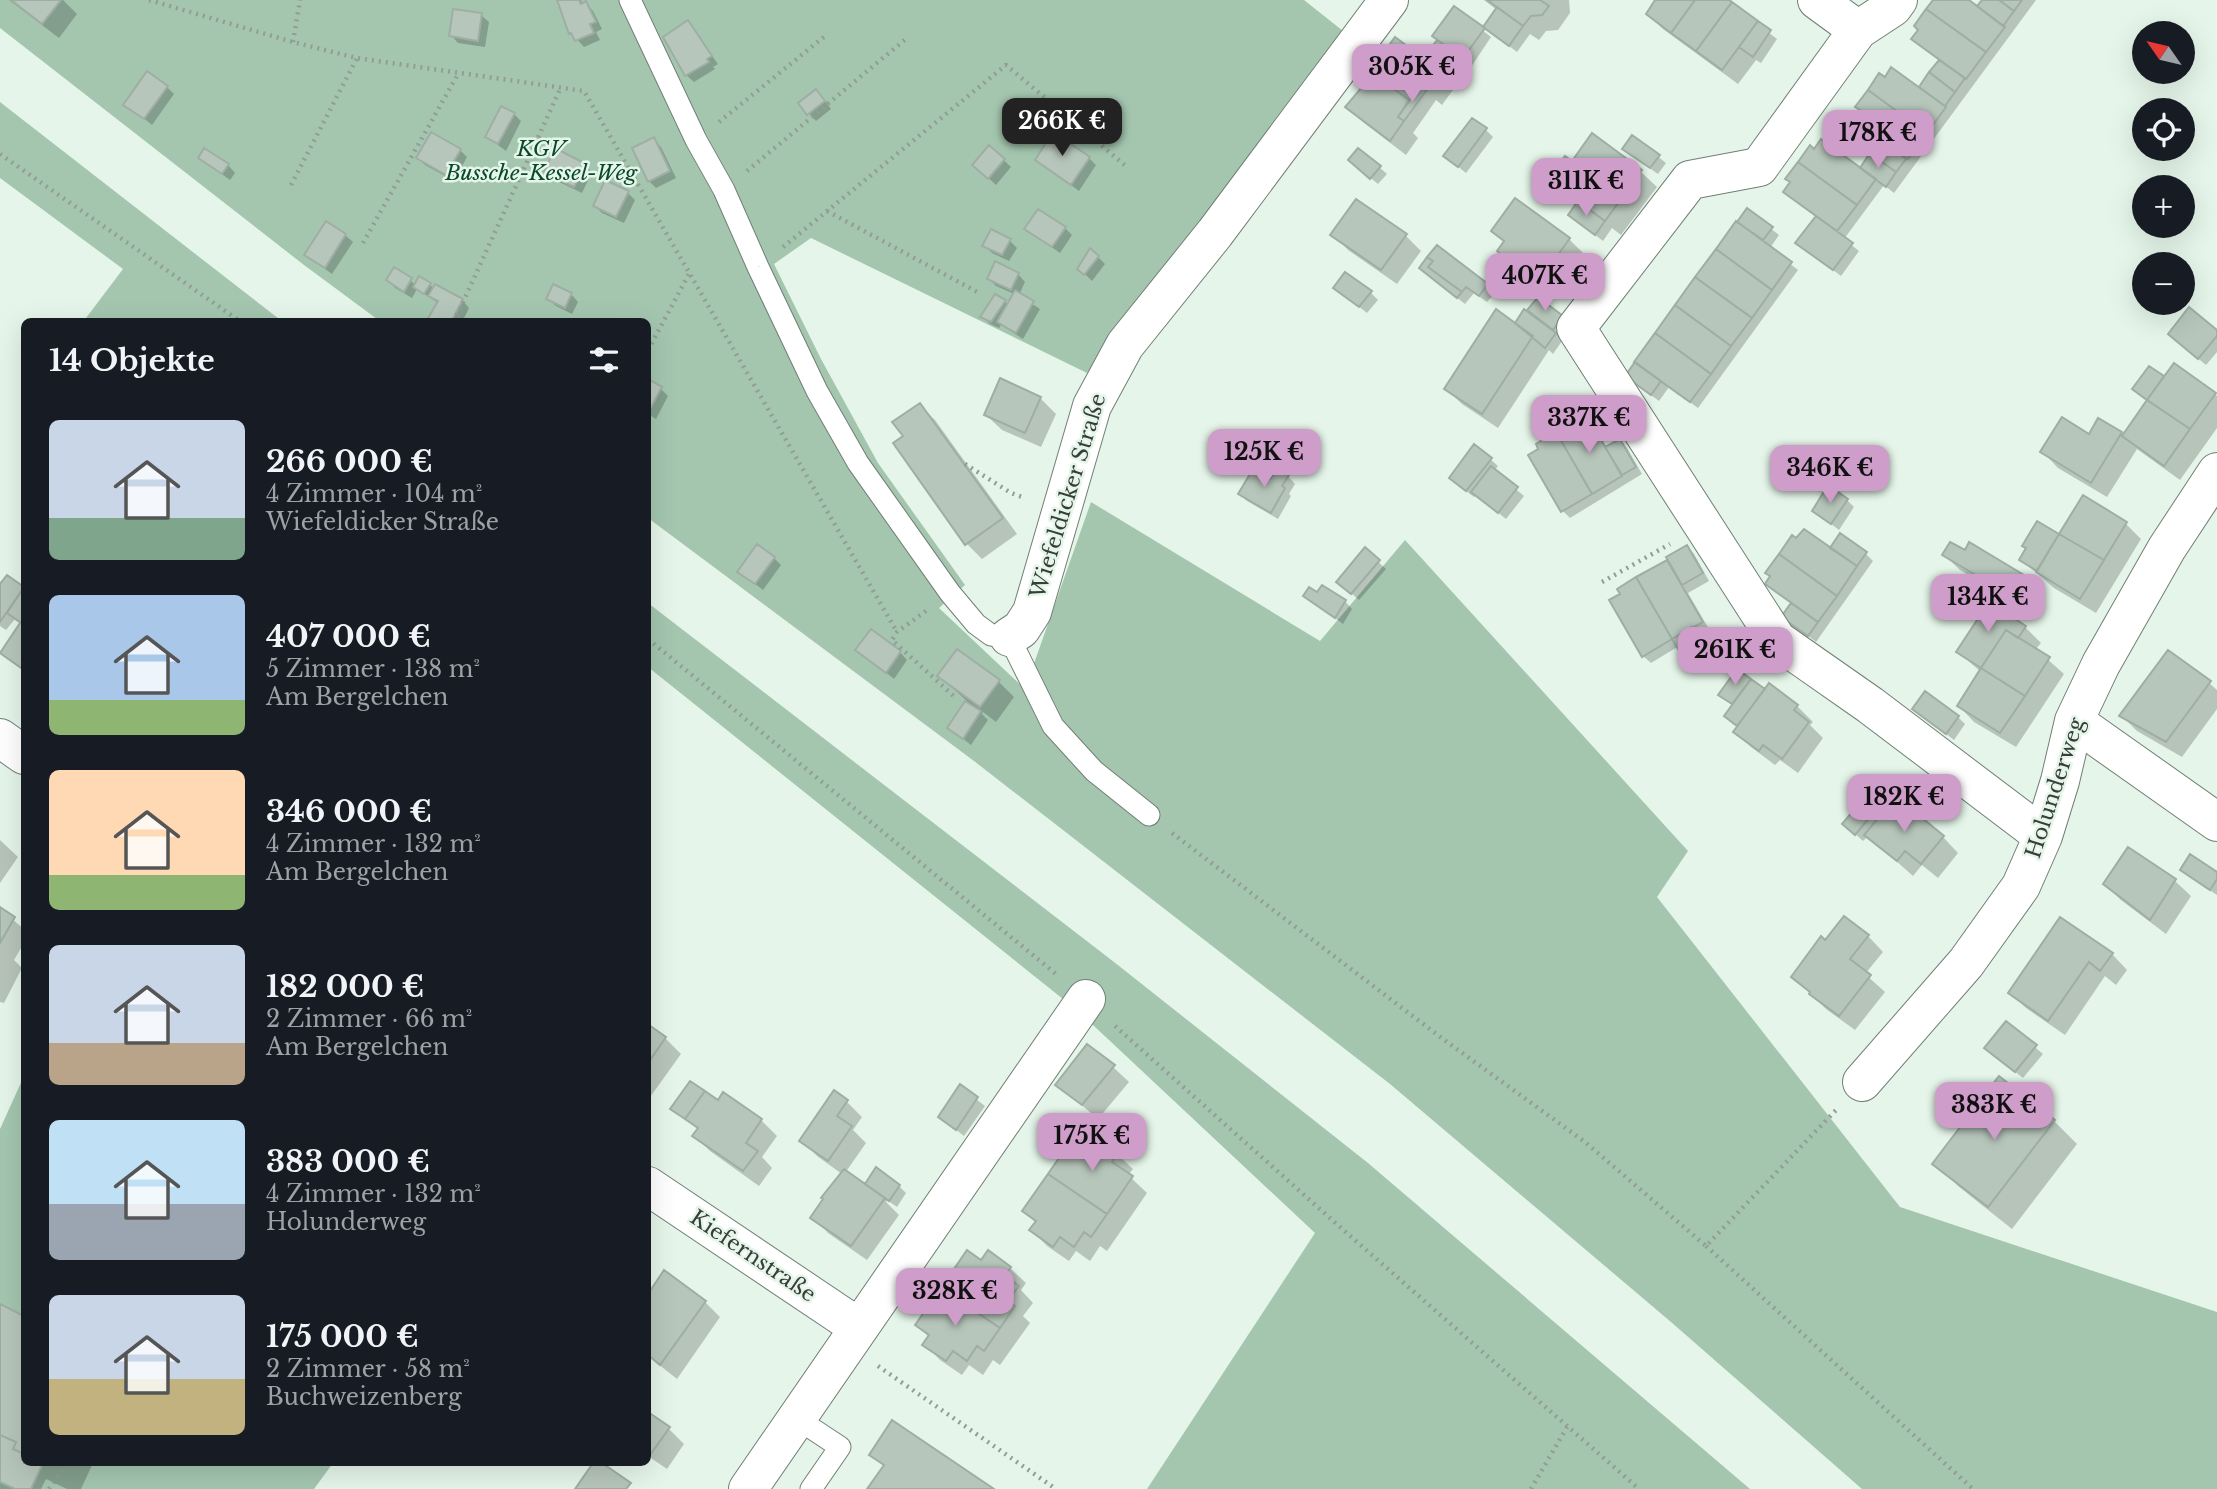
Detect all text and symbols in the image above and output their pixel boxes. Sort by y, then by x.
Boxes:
north arrow [2132,21,2194,84]
map controls [2132,21,2195,315]
pin: 305K € [1355,44,1469,104]
text: 305K € [1368,53,1456,81]
button: locate [2132,98,2195,161]
pin: 266K € [1005,99,1119,158]
text: 266K € [1018,107,1106,135]
pin: 178K € [1821,110,1935,170]
text: 178K € [1839,119,1917,147]
park label: KGV Bussche-Kessel-Weg [444,136,638,186]
pin: 311K € [1529,158,1643,218]
text: 311K € [1548,167,1624,195]
button: + [2132,175,2195,238]
button: − [2132,252,2195,315]
pin: 407K € [1488,254,1602,313]
text: 407K € [1502,262,1588,290]
icon: filters [585,341,623,379]
text: 14 Objekte [49,342,215,379]
street label: Wiefeldicker Straße [1024,391,1112,602]
pin: 337K € [1532,396,1646,455]
text: 337K € [1547,404,1631,432]
pin: 125K € [1207,430,1321,489]
text: 125K € [1224,438,1304,466]
text: 266 000 € [266,443,433,480]
pin: 346K € [1773,446,1887,505]
icon: home [105,448,189,532]
text: 346K € [1786,454,1874,482]
text: 4 Zimmer · 104 m² [266,480,482,508]
text: Wiefeldicker Straße [266,508,499,536]
pin: 134K € [1931,574,2045,634]
text: 134K € [1947,583,2029,611]
text: 407 000 € [266,618,431,655]
icon: home [105,623,189,707]
pin: 261K € [1678,628,1792,687]
text: 261K € [1694,636,1776,664]
text: 5 Zimmer · 138 m² [266,655,480,683]
text: Am Bergelchen [266,683,448,711]
street label: Holunderweg [2020,714,2090,862]
pin: 182K € [1847,774,1961,834]
text: 182K € [1863,783,1945,811]
text: 346 000 € [266,793,432,830]
icon: home [105,798,189,882]
text: 4 Zimmer · 132 m² [266,830,481,858]
text: Am Bergelchen [266,858,448,886]
text: 182 000 € [266,968,424,1005]
icon: home [105,973,189,1057]
text: 2 Zimmer · 66 m² [266,1005,472,1033]
text: Am Bergelchen [266,1033,448,1061]
pin: 383K € [1937,1082,2051,1142]
text: 383K € [1951,1091,2037,1119]
pin: 175K € [1035,1114,1149,1173]
text: 175K € [1053,1122,1131,1150]
text: 383 000 € [266,1143,430,1180]
icon: home [105,1148,189,1232]
text: 4 Zimmer · 132 m² [266,1180,481,1208]
street label: Kiefernstraße [685,1204,821,1308]
text: Holunderweg [266,1208,426,1236]
pin: 328K € [898,1268,1012,1328]
text: 328K € [912,1277,998,1305]
text: 175 000 € [266,1318,419,1355]
icon: home [105,1323,189,1407]
text: 2 Zimmer · 58 m² [266,1355,470,1383]
text: Buchweizenberg [266,1383,462,1411]

